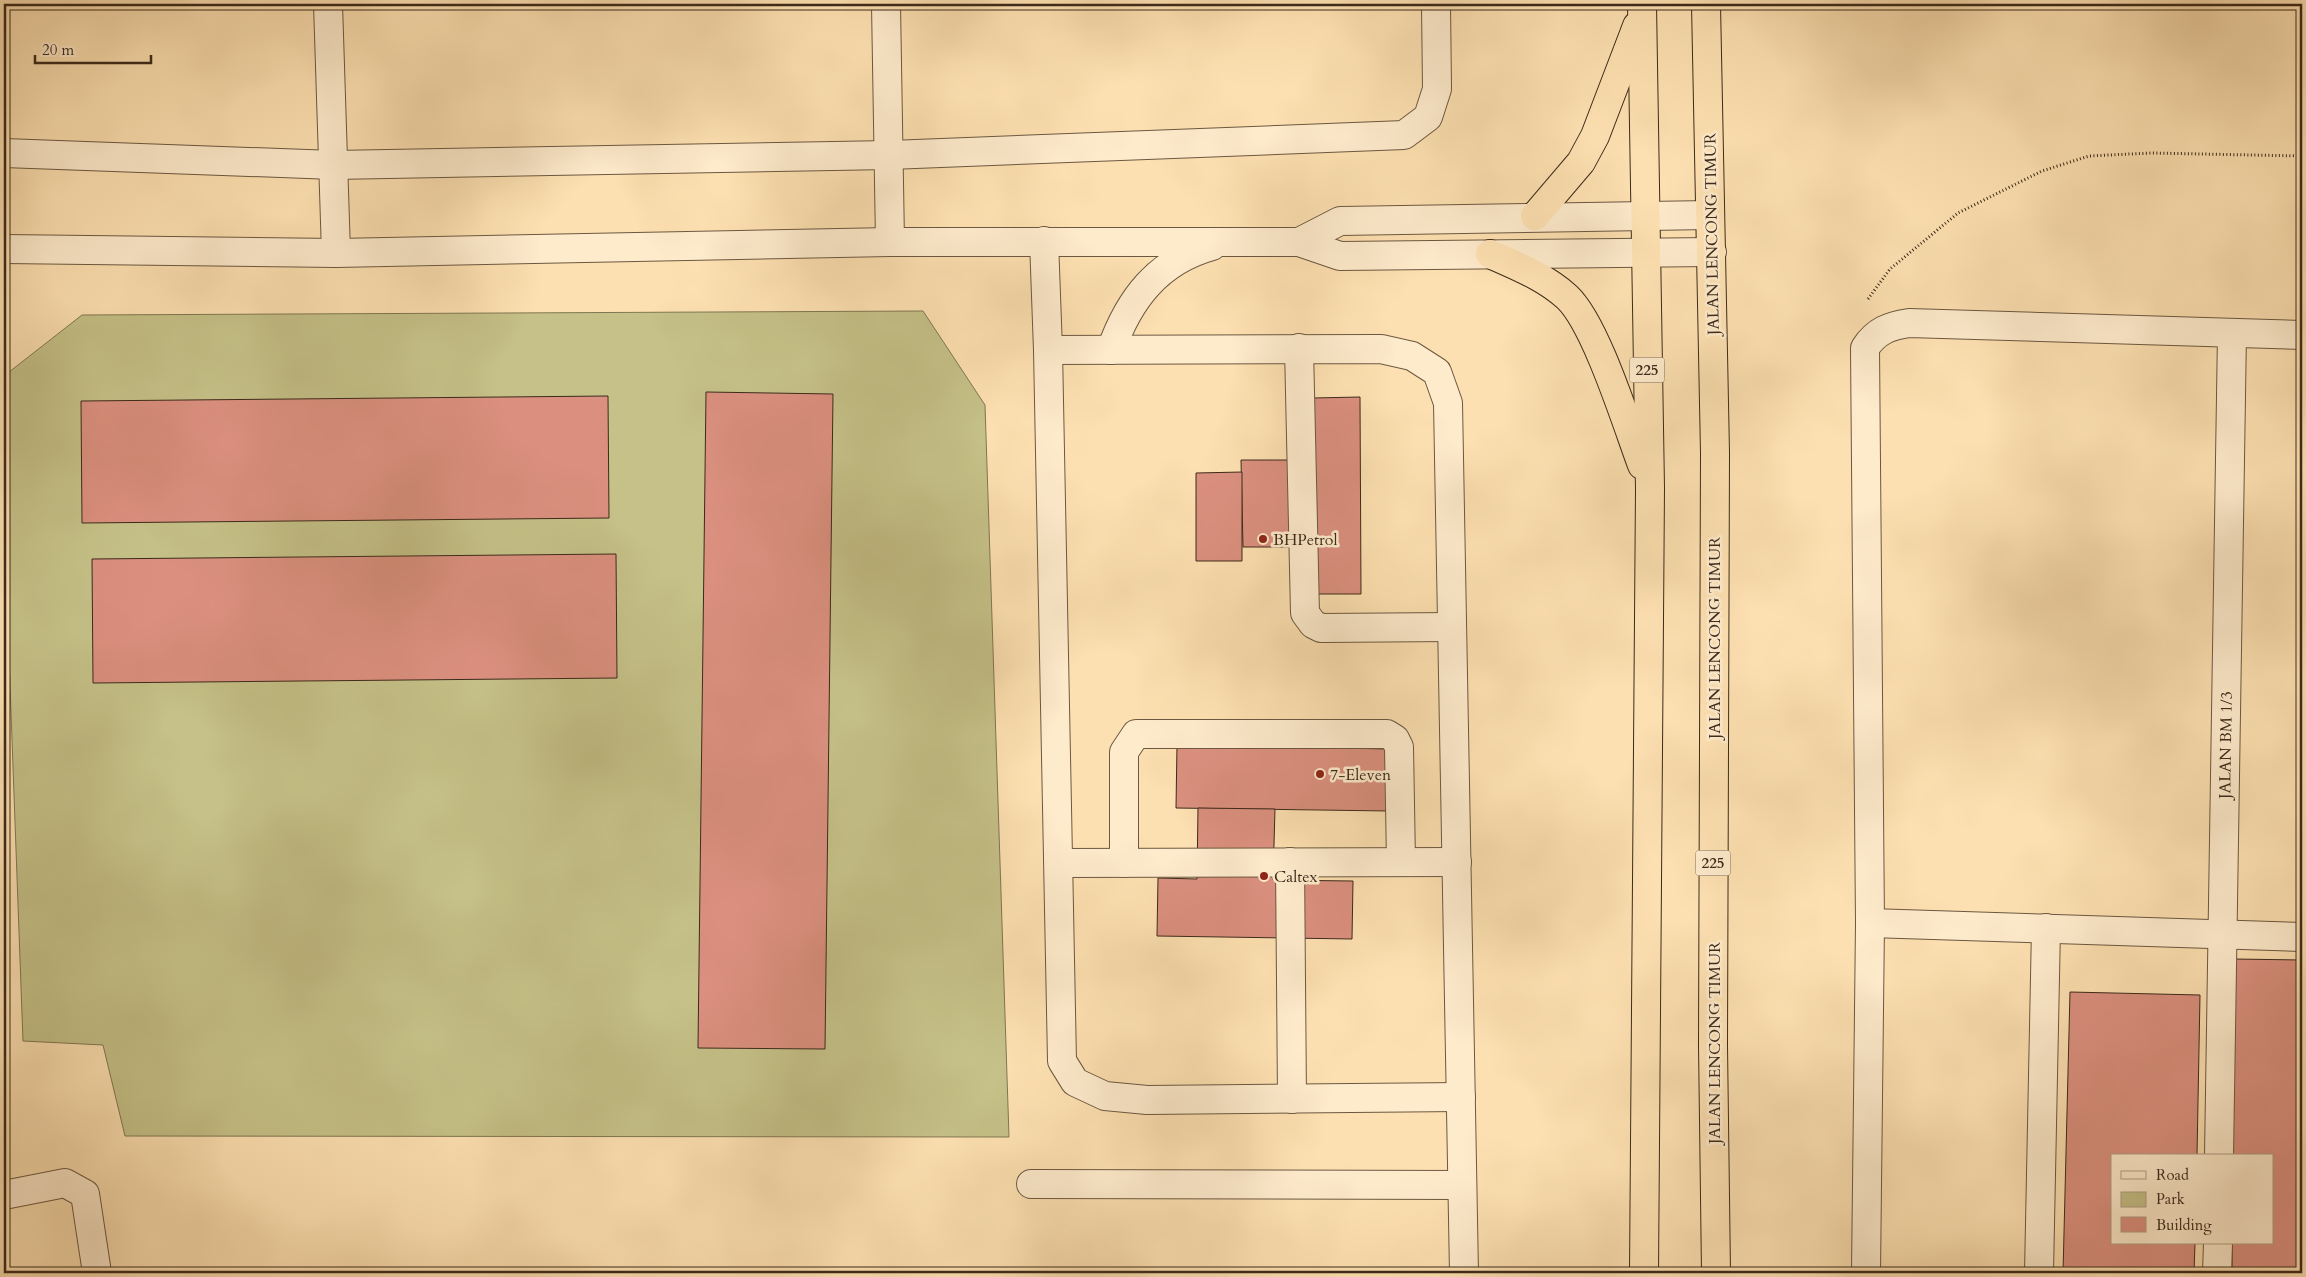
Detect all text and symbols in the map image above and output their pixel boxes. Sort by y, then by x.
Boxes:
scale bar [35,32,151,64]
text: 20 m [42,40,74,60]
street label: JALAN LENCONG TIMUR [1699,133,1725,337]
road number: 225 [1630,358,1664,382]
place label: BHPetrol [1273,529,1338,551]
marker: BHPetrol [1257,533,1269,545]
street label: JALAN LENCONG TIMUR [1704,537,1726,741]
street label: JALAN BM 1/3 [2214,691,2238,801]
place label: 7-Eleven [1330,764,1391,786]
marker: 7-Eleven [1314,768,1326,780]
road number: 225 [1696,850,1730,876]
place label: Caltex [1274,866,1318,888]
marker: Caltex [1258,870,1270,882]
street label: JALAN LENCONG TIMUR [1704,942,1726,1146]
legend [2111,1154,2274,1244]
text: Road [2156,1165,2189,1185]
text: Park [2156,1189,2185,1209]
text: Building [2156,1215,2212,1235]

